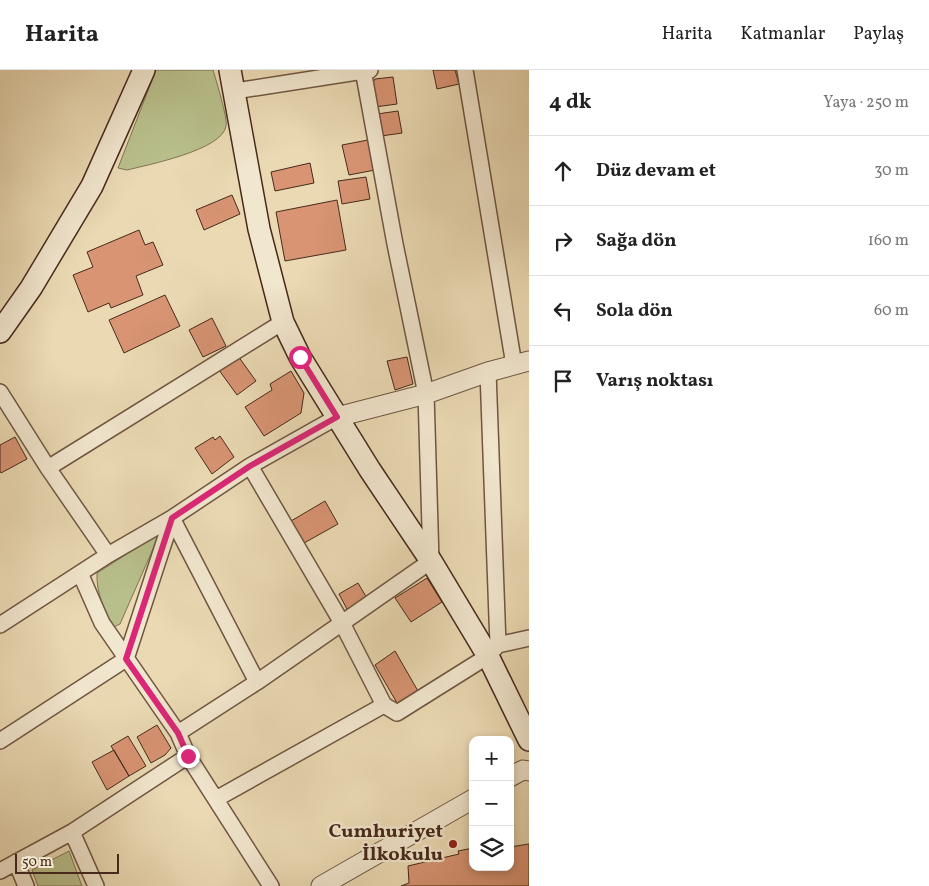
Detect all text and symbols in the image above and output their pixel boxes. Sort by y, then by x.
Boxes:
text: Harita [25,18,99,52]
text: Harita [662,22,713,47]
text: Katmanlar [741,22,825,47]
text: Paylaş [853,22,904,47]
text: 4 dk [549,88,591,117]
text: Yaya · 250 m [823,92,909,114]
icon: ahead [549,157,577,185]
text: Düz devam et [596,158,716,184]
text: 30 m [874,160,909,182]
icon: right [549,227,577,255]
text: Sağa dön [596,228,676,254]
text: 160 m [868,230,909,252]
icon: left [549,297,577,325]
text: Sola dön [596,298,673,324]
text: 60 m [874,300,909,322]
route start [289,346,312,369]
icon: arrive [549,367,577,395]
text: Varış noktası [596,368,713,394]
map controls [469,736,514,871]
button: + [469,736,514,781]
route end [177,745,200,768]
button: − [469,781,514,826]
place label: Cumhuriyet İlkokulu [328,818,443,869]
button: layers [469,826,514,871]
marker: Cumhuriyet İlkokulu [447,838,459,850]
scale bar [15,851,119,874]
text: 50 m [22,853,52,872]

